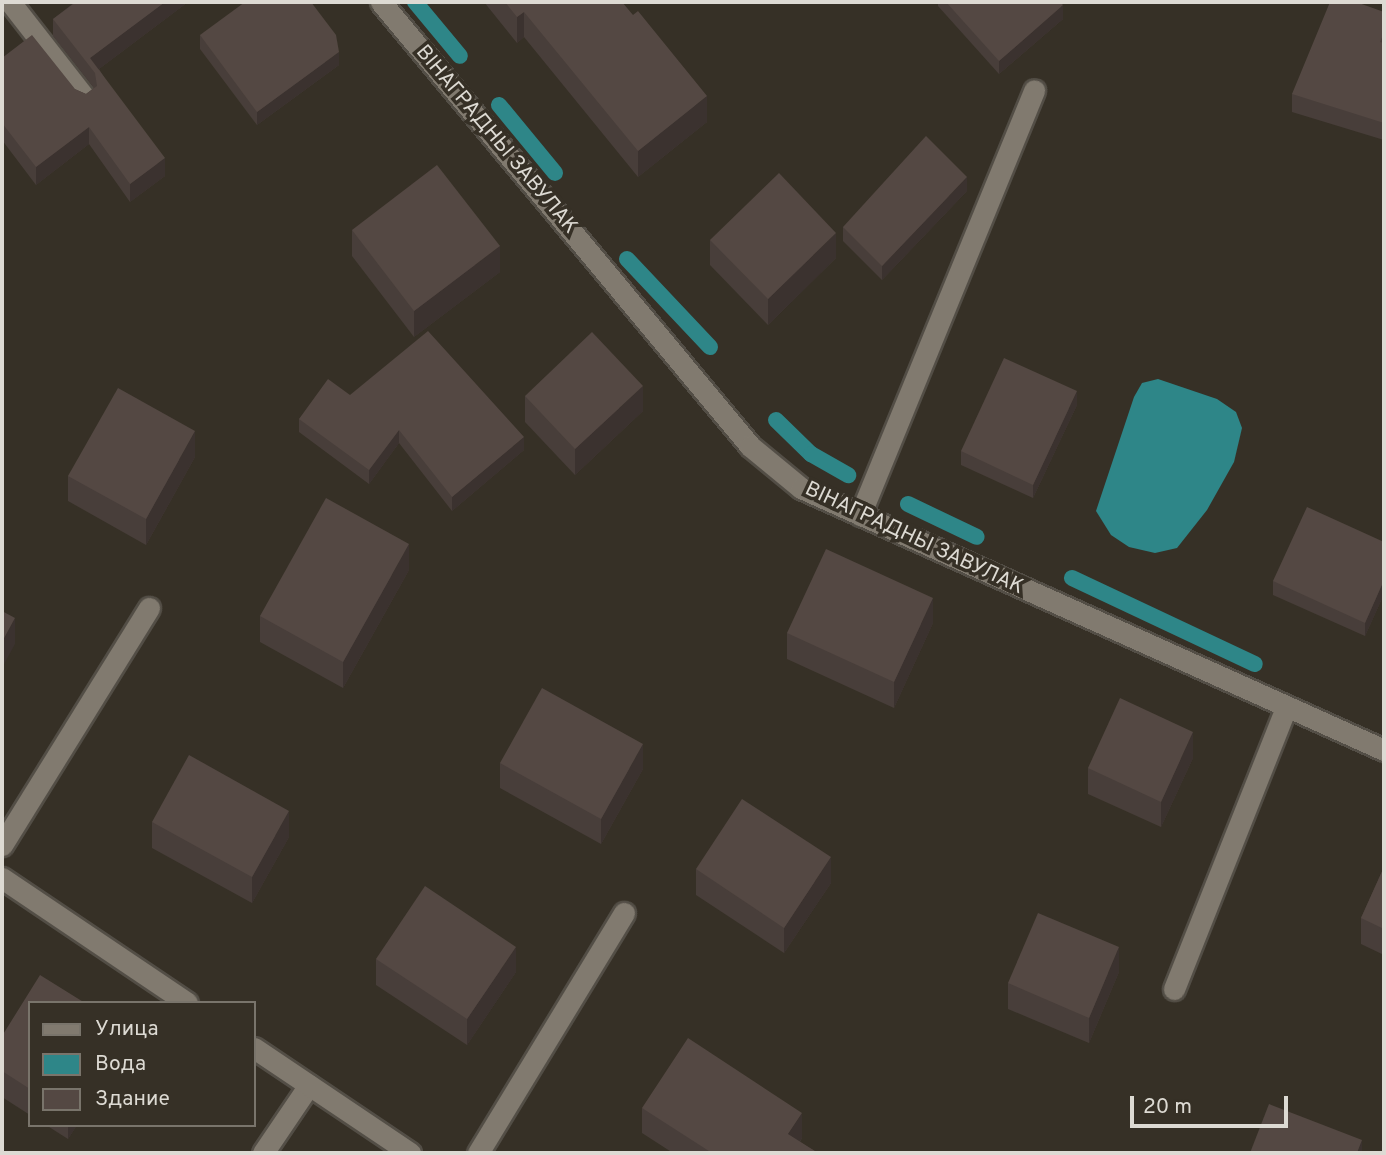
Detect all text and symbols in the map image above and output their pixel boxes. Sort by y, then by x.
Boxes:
street label: ВІНАГРАДНЫ ЗАВУЛАК [410,40,582,240]
street label: ВІНАГРАДНЫ ЗАВУЛАК [800,477,1028,601]
legend [28,1001,256,1127]
text: Улица [95,1016,159,1043]
text: Вода [95,1051,146,1078]
scale bar [1134,1082,1292,1126]
text: Здание [95,1086,170,1113]
text: 20 m [1143,1094,1192,1121]

